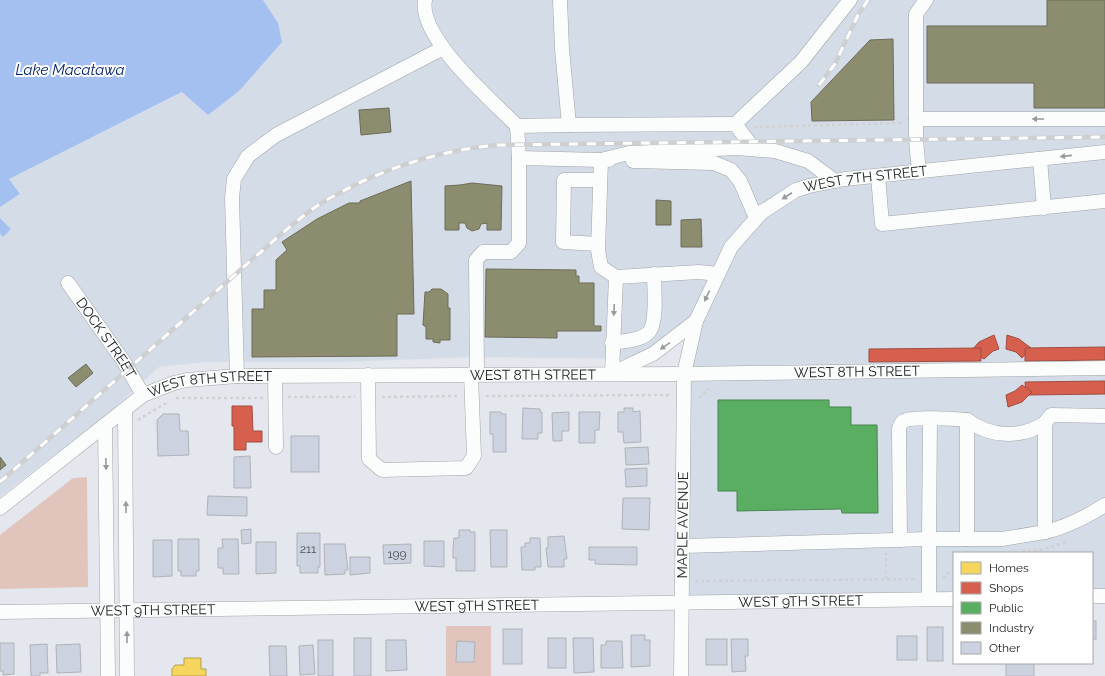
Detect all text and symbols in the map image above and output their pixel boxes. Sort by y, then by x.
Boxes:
water label: Lake Macatawa [16,61,124,79]
one-way arrow [1031,116,1044,122]
one-way arrow [1060,153,1072,159]
street label: WEST 7TH STREET [802,162,929,195]
one-way arrow [781,193,792,200]
one-way arrow [704,290,710,301]
street label: DOCK STREET [73,295,140,381]
one-way arrow [610,304,617,316]
one-way arrow [660,342,671,350]
street label: WEST 8TH STREET [794,363,920,380]
street label: WEST 8TH STREET [470,366,596,383]
street label: WEST 8TH STREET [146,368,272,400]
one-way arrow [103,458,109,471]
street label: MAPLE AVENUE [674,471,691,579]
one-way arrow [123,500,129,513]
house number: 211 [300,542,316,556]
house number: 199 [387,547,407,561]
legend [953,552,1093,664]
text: Homes [989,561,1029,575]
text: Shops [989,581,1024,595]
street label: WEST 9TH STREET [738,592,864,610]
street label: WEST 9TH STREET [414,597,540,614]
street label: WEST 9TH STREET [90,601,216,619]
text: Public [989,601,1024,615]
text: Industry [989,621,1035,635]
one-way arrow [124,630,130,643]
text: Other [989,641,1021,655]

